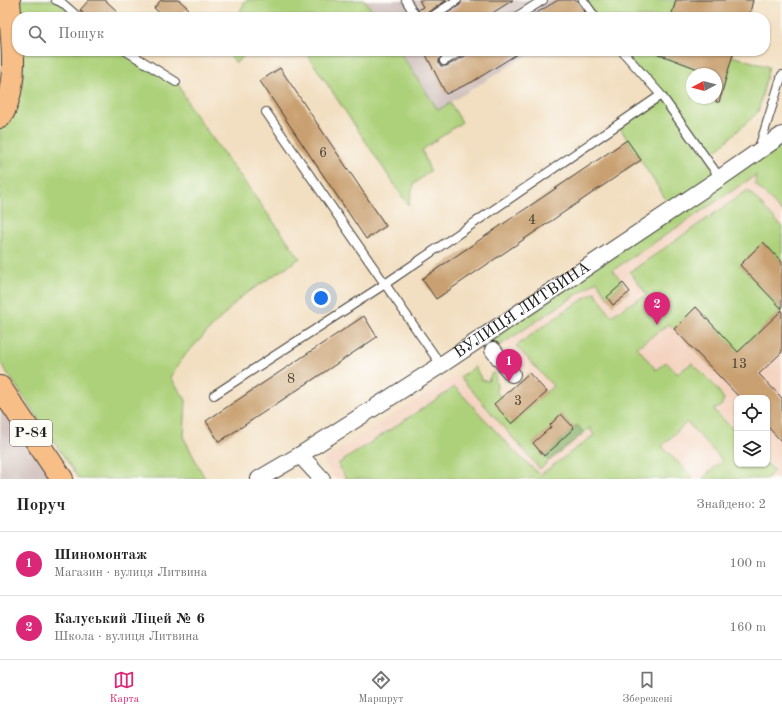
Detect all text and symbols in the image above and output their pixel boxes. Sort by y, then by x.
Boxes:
search box [12,12,770,56]
icon: search [26,23,48,45]
text: Пошук [58,27,104,42]
north arrow [686,68,722,104]
house number: 6 [319,146,327,160]
house number: 4 [528,213,536,227]
street label: ВУЛИЦЯ ЛИТВИНА [452,259,594,362]
your location [311,288,331,308]
pin: 2 [644,292,670,325]
pin: 1 [496,349,522,382]
house number: 13 [731,357,747,371]
house number: 8 [287,372,295,386]
house number: 3 [514,394,522,408]
map controls [734,395,770,467]
button: locate [734,395,770,431]
road number: Р-84 [10,420,52,446]
button: layers [734,431,770,467]
text: Поруч [16,497,65,514]
text: Знайдено: 2 [697,498,766,511]
text: Шиномонтаж [54,548,147,563]
text: 1 [25,557,33,570]
text: 100 m [729,557,766,570]
text: Магазин · вулиця Литвина [54,566,207,579]
text: Калуський Ліцей № 6 [54,612,205,627]
text: 2 [25,621,33,634]
text: 160 m [729,621,766,634]
text: Школа · вулиця Литвина [54,630,199,643]
tab: Карта [109,669,139,707]
tab: Маршрут [358,669,403,707]
tab: Збережені [622,669,673,707]

